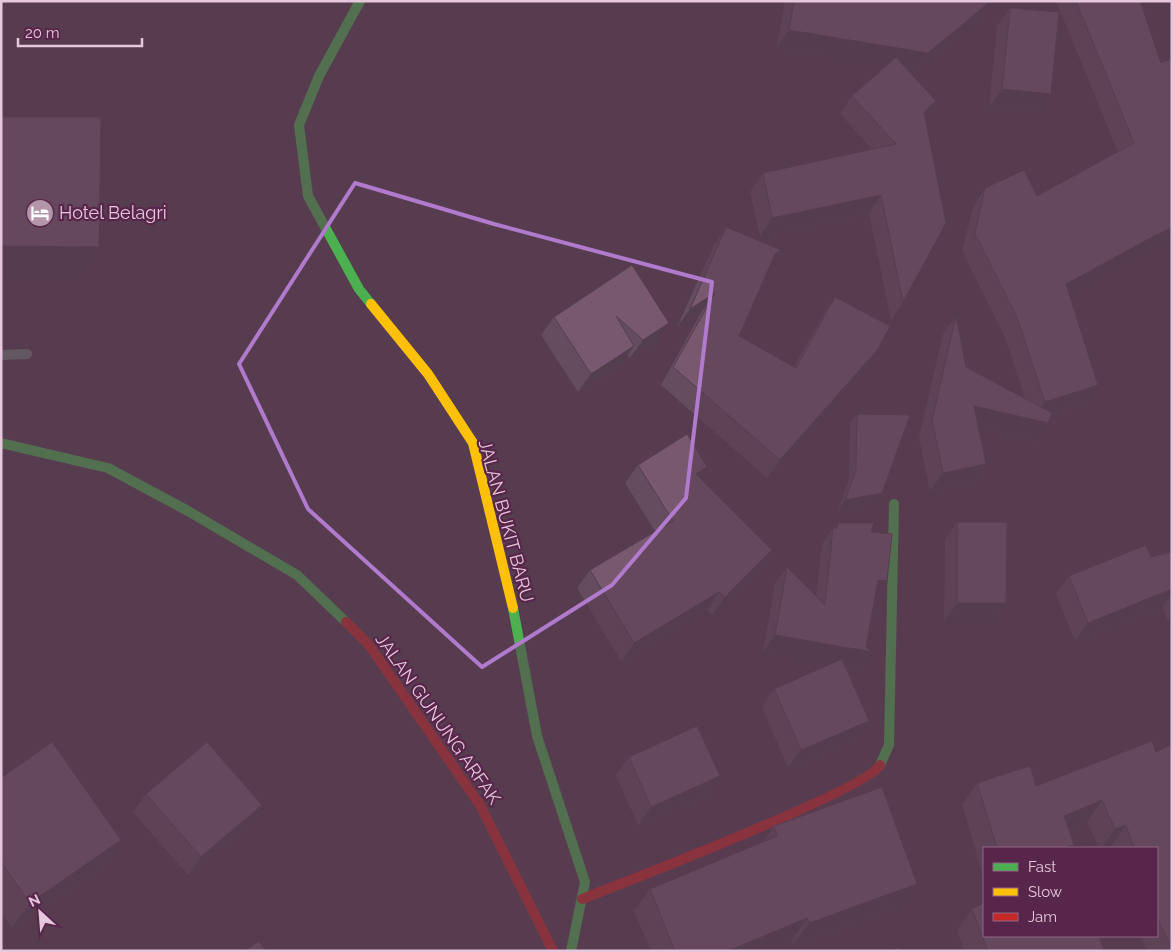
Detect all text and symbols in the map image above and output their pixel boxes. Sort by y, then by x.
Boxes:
scale bar [18,15,141,47]
text: 20 m [25,24,60,42]
hotel icon: Hotel Belagri [25,198,55,228]
place label: Hotel Belagri [59,202,167,223]
street label: JALAN BUKIT BARU [475,437,538,605]
street label: JALAN GUNUNG ARFAK [371,629,506,808]
legend [983,847,1158,937]
text: Fast [1028,858,1056,876]
text: Slow [1028,883,1062,901]
north arrow [15,887,65,937]
text: N [26,891,43,910]
text: Jam [1028,908,1057,926]

